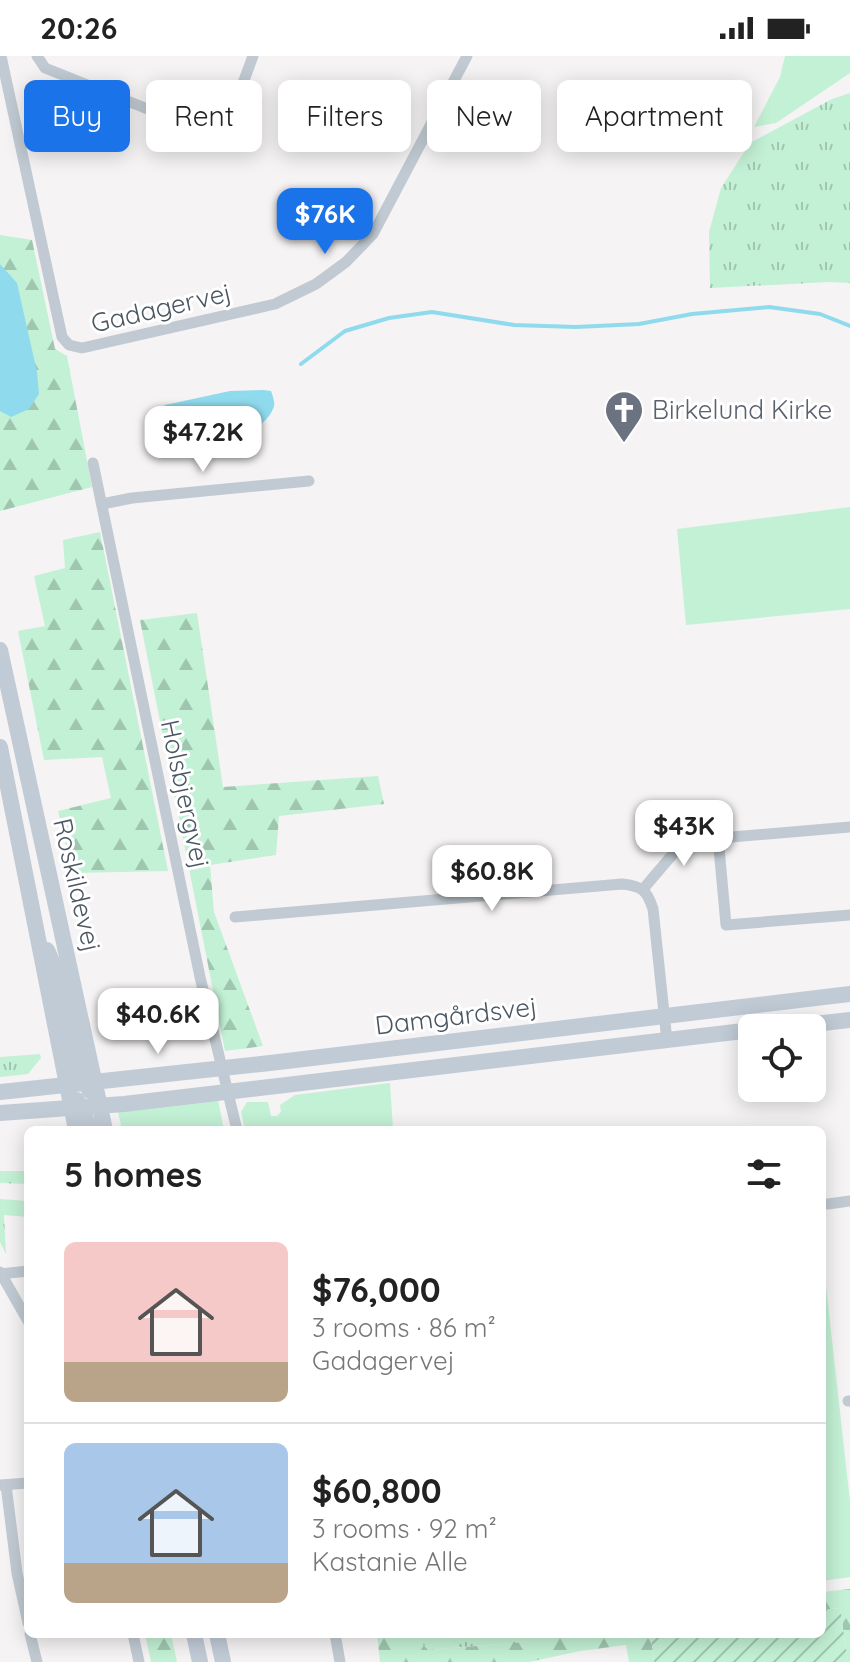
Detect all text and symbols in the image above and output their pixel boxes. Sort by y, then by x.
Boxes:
text: 20:26 [40,9,117,47]
chip: Buy [24,80,130,152]
chip: Rent [146,80,262,152]
chip: Filters [278,80,411,152]
chip: New [427,80,541,152]
chip: Apartment [557,80,752,152]
pin: $76K [278,188,372,256]
text: $76K [295,197,355,230]
street label: Gadagervej [88,275,234,340]
church icon: Birkelund Kirke [603,389,645,444]
place label: Birkelund Kirke [652,393,832,426]
pin: $47.2K [138,406,268,474]
text: $47.2K [163,415,243,448]
street label: Holsbjergvej [154,716,217,871]
pin: $43K [637,800,731,868]
text: $43K [653,809,715,842]
street label: Roskildevej [46,815,109,955]
pin: $60.8K [427,845,557,913]
text: $60.8K [450,854,534,887]
pin: $40.6K [93,988,223,1056]
street label: Damgårdsvej [373,989,539,1042]
text: $40.6K [116,997,200,1030]
map controls [738,1014,826,1102]
button: locate [738,1014,826,1102]
icon: filters [742,1152,786,1196]
text: 5 homes [64,1153,202,1196]
text: $76,000 [312,1268,441,1311]
icon: home [128,1274,224,1370]
text: 3 rooms · 86 m² [312,1311,496,1344]
text: Gadagervej [312,1344,455,1377]
text: $60,800 [312,1469,442,1512]
icon: home [128,1475,224,1571]
text: 3 rooms · 92 m² [312,1512,497,1545]
text: Kastanie Alle [312,1545,468,1578]

